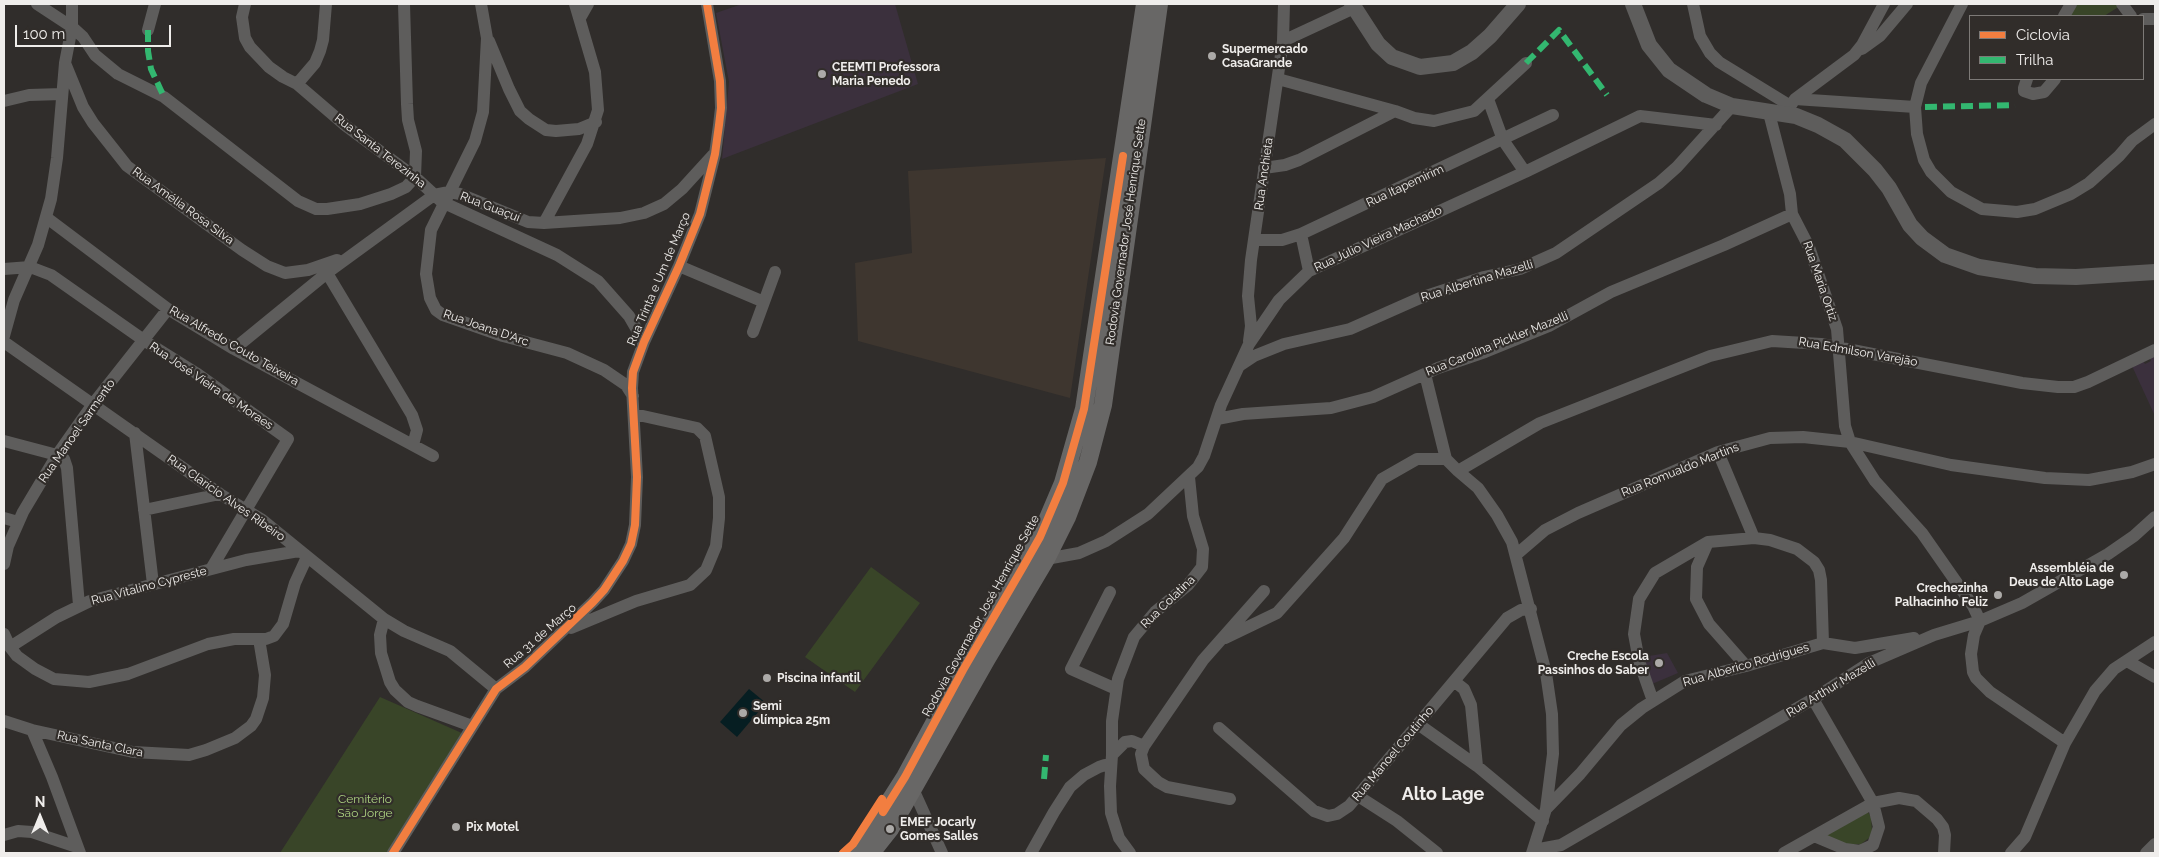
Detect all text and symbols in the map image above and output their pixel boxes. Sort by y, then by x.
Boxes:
scale bar [18,15,174,47]
legend [1969,15,2144,80]
text: 100 m [23,25,65,43]
text: Ciclovia [2016,26,2070,44]
place label: Supermercado CasaGrande [1222,42,1308,70]
marker: Supermercado CasaGrande [1206,50,1218,62]
text: Trilha [2016,51,2053,69]
place label: CEEMTI Professora Maria Penedo [832,60,940,88]
marker: CEEMTI Professora Maria Penedo [816,68,828,80]
street label: Rua Santa Terezinha [331,111,429,191]
street label: Rodovia Governador José Henrique Sette [1103,118,1149,346]
street label: Rua Anchieta [1252,137,1276,211]
street label: Rua Itapemirim [1364,162,1446,210]
street label: Rua Amélia Rosa Silva [129,164,237,248]
street label: Rua Guaçuí [458,189,522,225]
street label: Rua Júlio Vieira Machado [1312,203,1444,275]
street label: Rua Trinta e Um de Março [624,210,694,348]
street label: Rua Maria Ortiz [1800,239,1840,323]
street label: Rua Albertina Mazelli [1419,257,1535,305]
street label: Rua Alfredo Couto Teixeira [167,303,301,389]
street label: Rua Joana D'Arc [441,307,531,349]
street label: Rua Carolina Pickler Mazelli [1424,309,1570,379]
street label: Rua Edmilson Varejão [1797,334,1919,370]
street label: Rua José Vieira de Moraes [146,339,276,433]
street label: Rua Manoel Sarmento [36,376,118,486]
street label: Rua Romualdo Martins [1619,440,1741,500]
street label: Rua Clarício Alves Ribeiro [164,452,288,544]
street label: Rodovia Governador José Henrique Sette [919,513,1043,719]
place label: Assembléia de Deus de Alto Lage [2009,561,2114,589]
street label: Rua Vitalino Cypreste [90,564,208,608]
marker: Assembléia de Deus de Alto Lage [2118,569,2130,581]
street label: Rua Colatina [1138,573,1198,631]
place label: Crechezinha Palhacinho Feliz [1895,581,1988,609]
marker: Crechezinha Palhacinho Feliz [1992,589,2004,601]
street label: Rua 31 de Março [501,601,579,671]
street label: Rua Alberico Rodrigues [1681,640,1811,690]
place label: Creche Escola Passinhos do Saber [1538,649,1649,677]
street label: Rua Arthur Mazelli [1784,656,1878,720]
marker: Creche Escola Passinhos do Saber [1653,657,1665,669]
place label: Piscina infantil [777,671,861,685]
marker: Piscina infantil [761,672,773,684]
place label: Semi olímpica 25m [753,699,830,727]
street label: Rua Manoel Coutinho [1349,704,1437,804]
marker: Semi olímpica 25m [737,707,749,719]
street label: Rua Santa Clara [56,728,144,760]
district label: Alto Lage [1402,784,1484,806]
north arrow [15,792,65,842]
park label: Cemitério São Jorge [337,792,393,820]
text: N [35,794,45,810]
place label: EMEF Jocarly Gomes Salles [900,815,978,843]
place label: Pix Motel [466,820,519,834]
marker: Pix Motel [450,821,462,833]
marker: EMEF Jocarly Gomes Salles [884,823,896,835]

